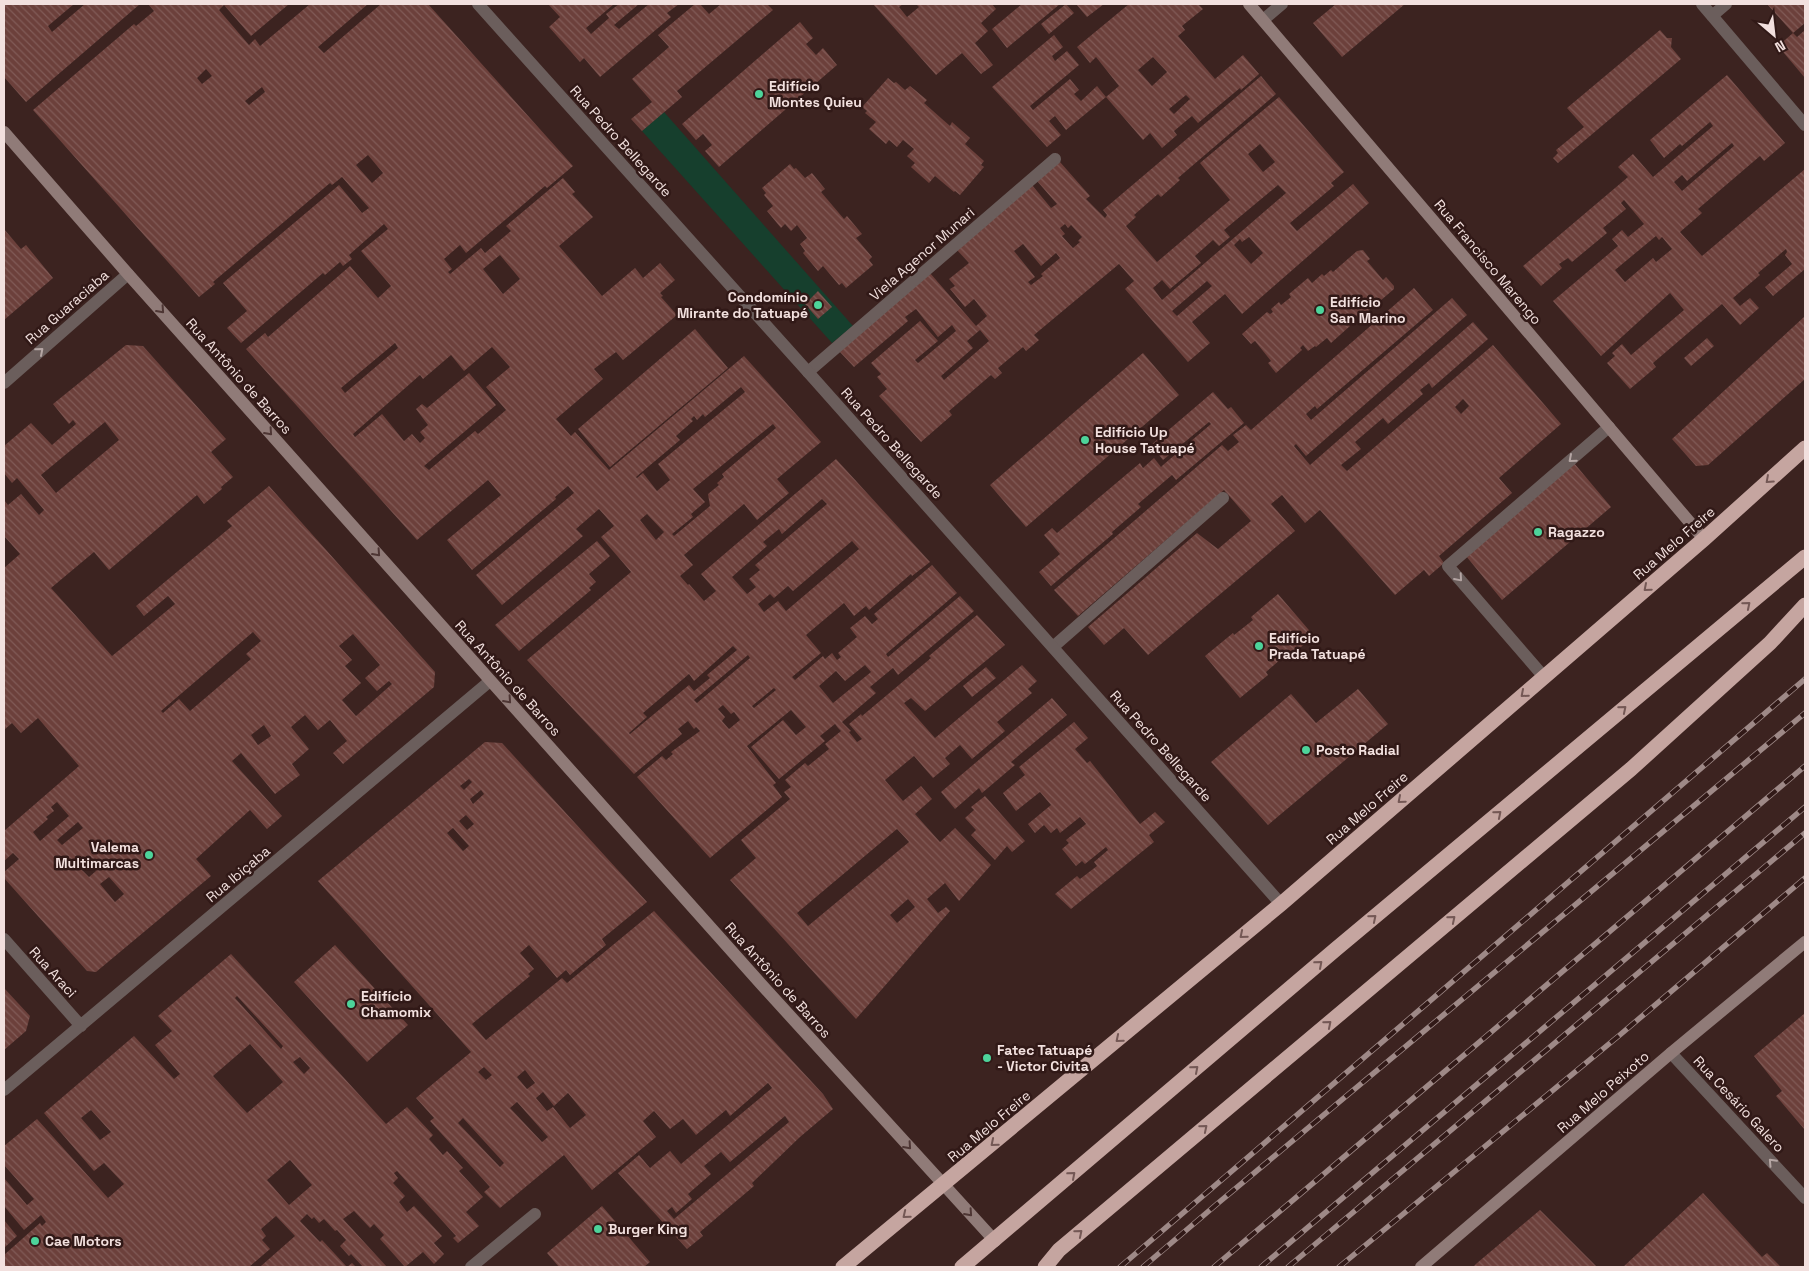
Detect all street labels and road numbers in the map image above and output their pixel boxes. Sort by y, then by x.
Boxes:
street label: Rua Pedro Bellegarde [566,82,676,200]
street label: Rua Francisco Marengo [1430,196,1546,328]
street label: Viela Agenor Munari [866,203,978,305]
street label: Rua Guaraciaba [22,266,112,348]
street label: Rua Antônio de Barros [182,314,296,438]
street label: Rua Pedro Bellegarde [837,384,947,502]
street label: Rua Melo Freire [1629,503,1719,583]
street label: Rua Antônio de Barros [451,616,565,740]
street label: Rua Pedro Bellegarde [1106,687,1216,805]
street label: Rua Melo Freire [1322,768,1412,848]
street label: Rua Ibiçaba [202,842,274,906]
street label: Rua Antônio de Barros [721,918,835,1042]
street label: Rua Araci [25,943,81,1001]
street label: Rua Melo Peixoto [1553,1047,1653,1137]
street label: Rua Cesário Galero [1690,1052,1788,1156]
street label: Rua Melo Freire [944,1086,1034,1166]

